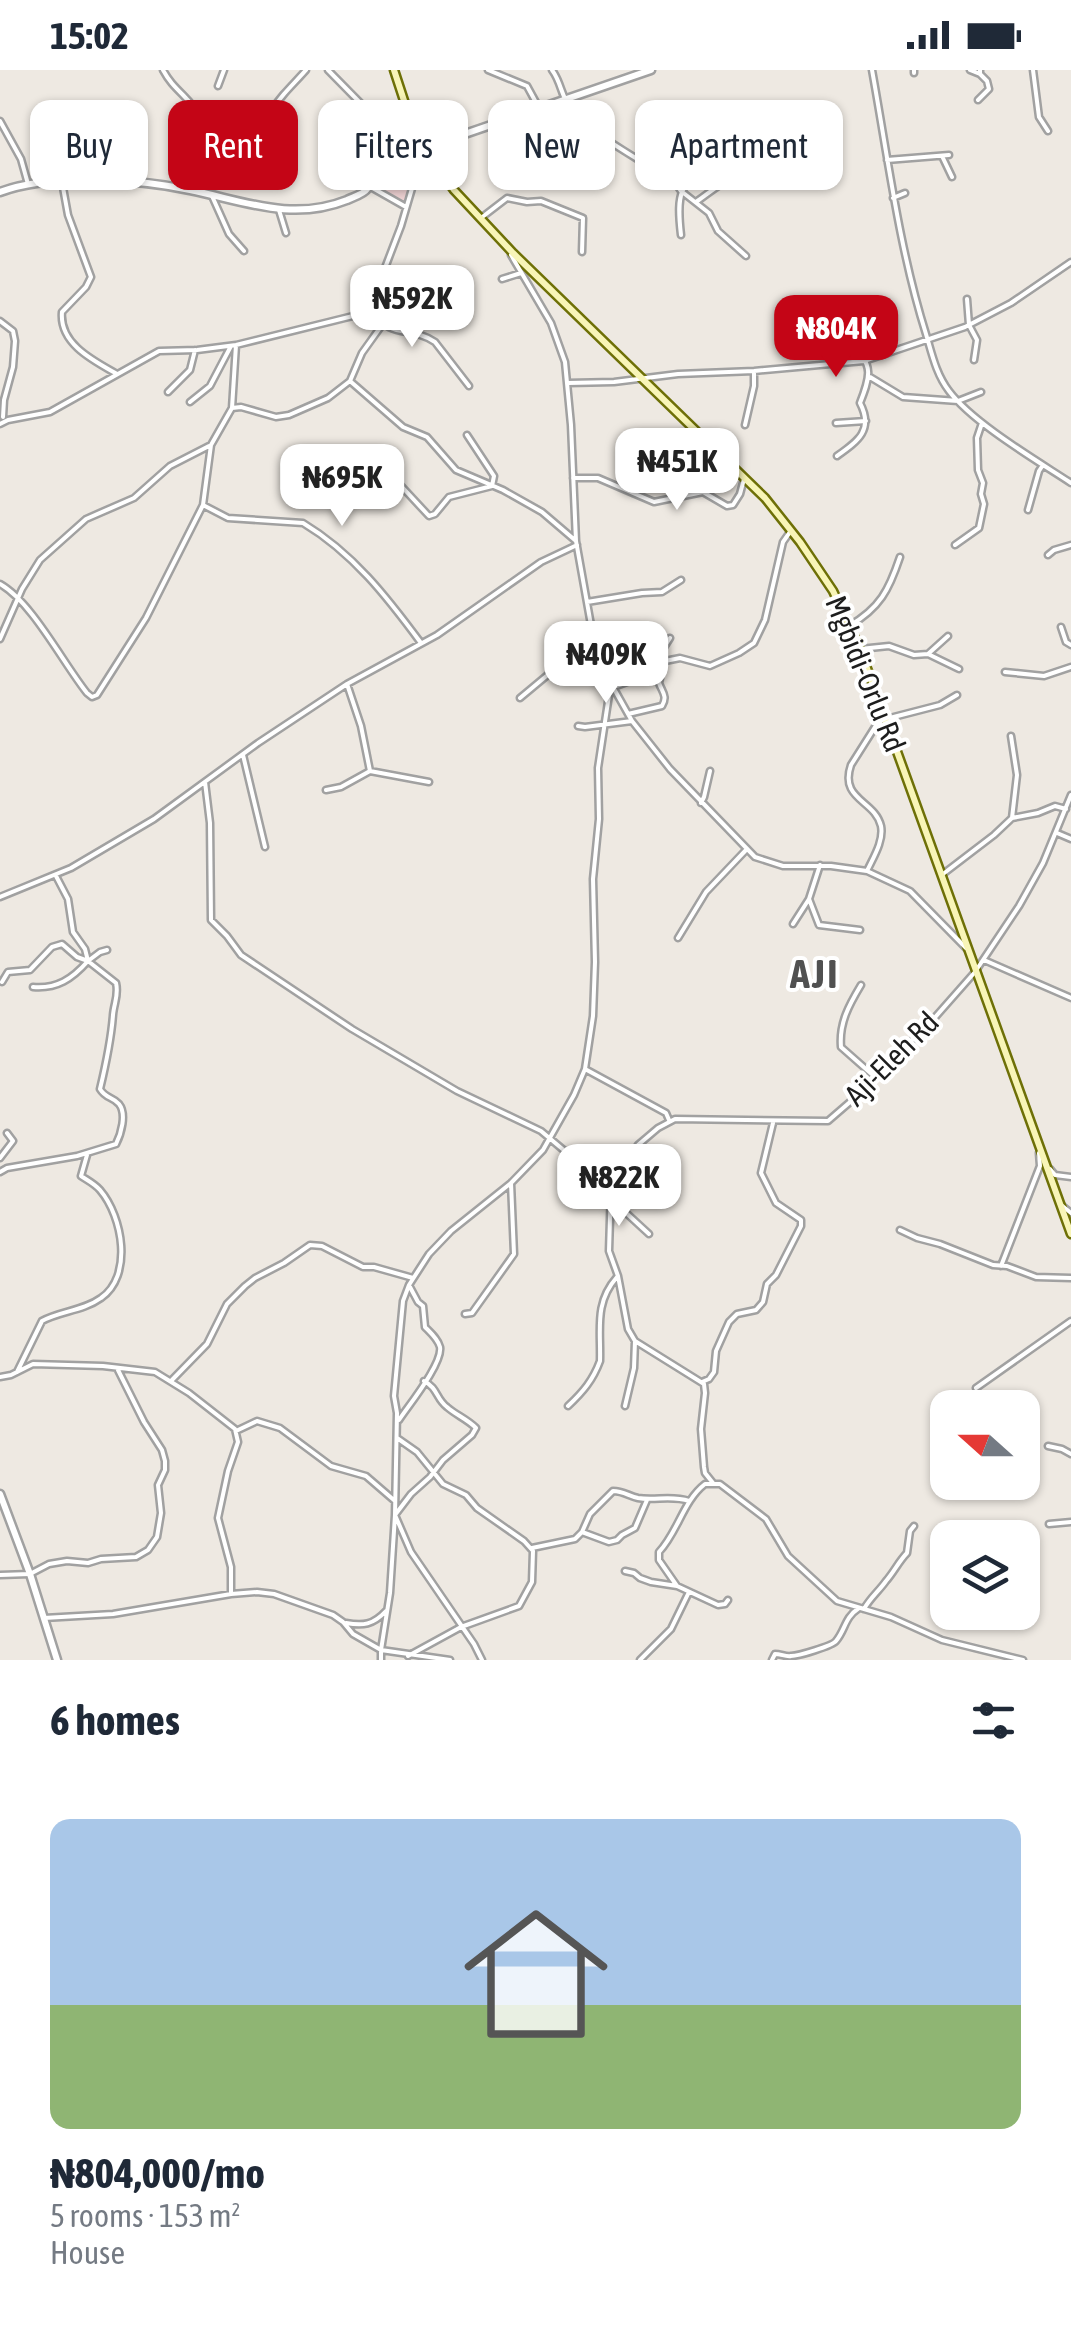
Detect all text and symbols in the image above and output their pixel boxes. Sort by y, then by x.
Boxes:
text: 15:02 [50,14,129,57]
chip: Buy [30,100,148,190]
chip: Rent [168,100,298,190]
chip: Filters [318,100,468,190]
chip: New [488,100,615,190]
chip: Apartment [635,100,843,190]
pin: ₦592K [342,265,482,350]
text: ₦592K [372,279,452,316]
pin: ₦804K [766,295,906,380]
text: ₦804K [796,309,876,346]
pin: ₦451K [607,428,747,513]
text: ₦451K [637,442,717,479]
pin: ₦695K [272,444,412,529]
text: ₦695K [302,458,382,495]
street label: Mgbidi-Orlu Rd [819,591,913,756]
pin: ₦409K [536,621,676,706]
text: ₦409K [566,635,646,672]
district label: AJI [789,951,840,996]
street label: Aji-Eleh Rd [838,1005,945,1112]
pin: ₦822K [549,1144,689,1229]
text: ₦822K [579,1158,659,1195]
north arrow [930,1390,1040,1500]
map controls [930,1390,1040,1630]
button: layers [930,1520,1040,1630]
icon: filters [966,1693,1021,1748]
text: 6 homes [50,1696,180,1744]
icon: home [446,1884,626,2064]
text: ₦804,000/mo [50,2149,265,2197]
text: 5 rooms · 153 m² [50,2197,240,2234]
text: House [50,2234,125,2271]

